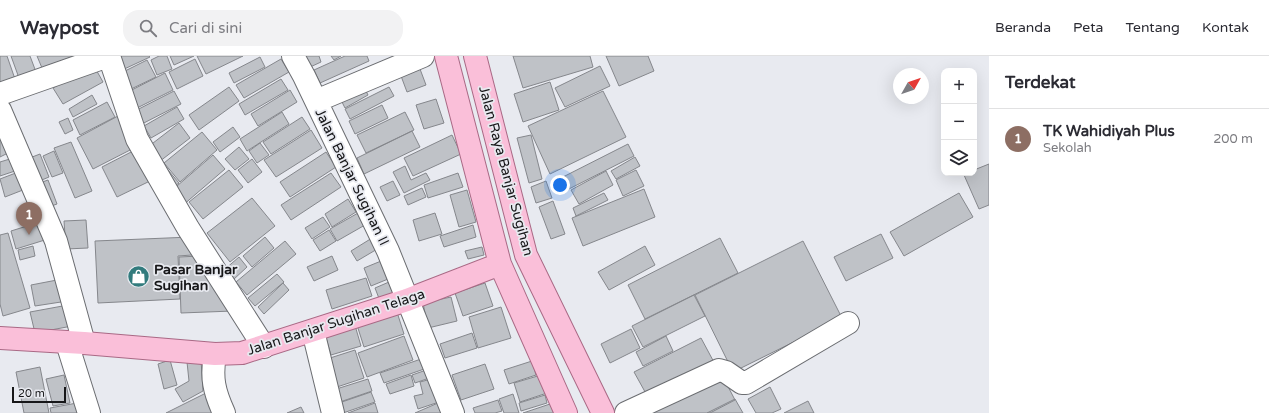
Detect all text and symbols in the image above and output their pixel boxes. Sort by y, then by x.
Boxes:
search box [123,10,403,46]
text: Waypost [20,17,99,39]
icon: search [137,17,159,39]
text: Cari di sini [169,19,242,37]
text: Beranda [995,19,1051,36]
text: Peta [1073,19,1103,36]
text: Tentang [1125,19,1180,36]
text: Kontak [1202,19,1249,36]
north arrow [893,68,929,104]
map controls [941,68,977,176]
button: + [941,68,977,104]
text: Terdekat [1005,72,1075,93]
street label: Jalan Raya Banjar Sugihan [475,84,537,258]
button: − [941,104,977,140]
street label: Jalan Banjar Sugihan II [311,106,393,248]
text: TK Wahidiyah Plus [1043,122,1175,140]
text: 1 [1014,131,1022,147]
text: 200 m [1213,131,1253,147]
button: layers [941,140,977,176]
text: Sekolah [1043,140,1092,156]
your location [550,175,570,195]
pin: 1 [16,202,42,235]
place label: Pasar Banjar Sugihan [154,261,238,294]
shop icon: Pasar Banjar Sugihan [125,264,151,290]
street label: Jalan Banjar Sugihan Telaga [245,285,427,359]
scale bar [12,385,66,404]
text: 20 m [18,387,45,400]

